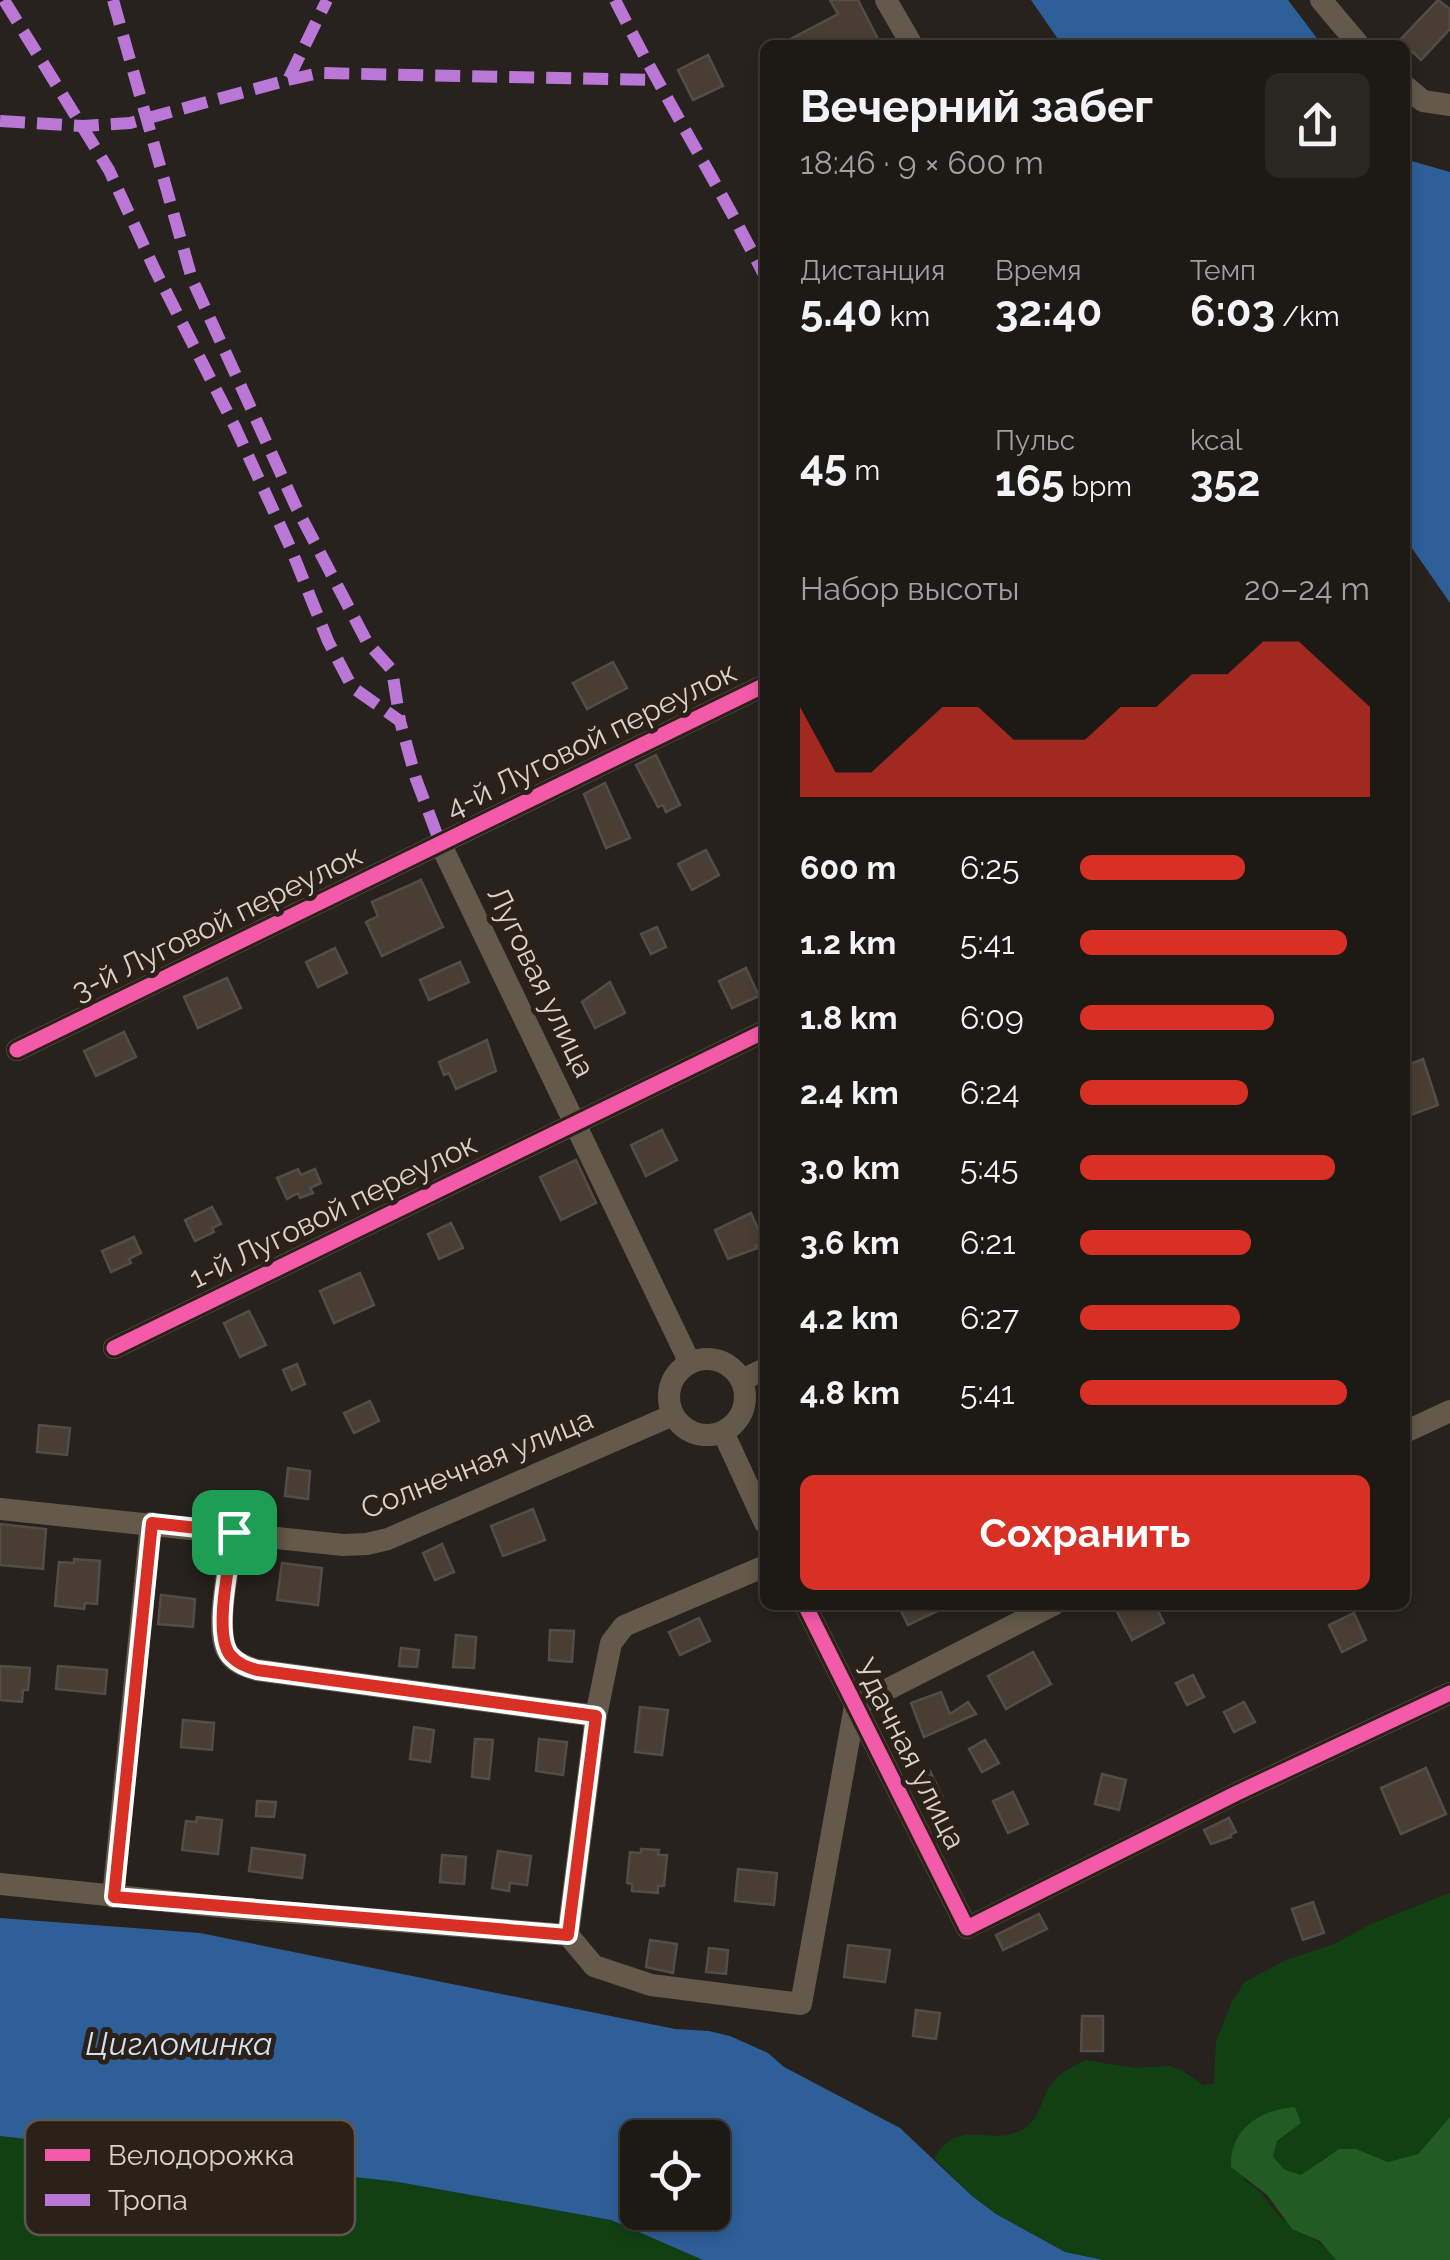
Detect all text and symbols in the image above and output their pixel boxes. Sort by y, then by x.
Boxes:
button: share [1265,73,1370,178]
text: Вечерний забег [800,80,1153,133]
text: 18:46 · 9 × 600 m [800,144,1044,181]
text: Дистанция [800,254,945,287]
text: Время [995,254,1082,287]
text: Темп [1190,254,1256,287]
text: 5.40 [800,287,883,336]
text: 32:40 [995,287,1102,336]
text: 6:03 [1190,287,1275,336]
text: km [883,300,930,333]
text: /km [1275,300,1340,333]
text: Пульс [995,424,1075,457]
text: kcal [1190,424,1242,457]
text: 45 [800,441,847,490]
text: m [847,454,880,487]
text: 165 [995,457,1065,506]
text: 352 [1190,457,1260,506]
text: bpm [1065,470,1132,503]
text: Набор высоты [800,570,1020,607]
text: 20–24 m [1244,570,1370,607]
street label: 4-й Луговой переулок [440,654,742,825]
street label: 3-й Луговой переулок [66,837,368,1008]
text: 600 m [800,849,896,886]
text: 6:25 [960,849,1019,886]
street label: Луговая улица [480,881,603,1083]
text: 1.2 km [800,924,896,961]
text: 5:41 [960,924,1015,961]
text: 1.8 km [800,999,898,1036]
text: 6:09 [960,999,1024,1036]
text: 2.4 km [800,1074,899,1111]
text: 6:24 [960,1074,1019,1111]
street label: 1-й Луговой переулок [183,1126,482,1295]
text: 3.0 km [800,1149,900,1186]
text: 5:45 [960,1149,1018,1186]
text: 3.6 km [800,1224,900,1261]
text: 6:21 [960,1224,1016,1261]
text: 4.2 km [800,1299,899,1336]
text: 6:27 [960,1299,1019,1336]
text: 4.8 km [800,1374,900,1411]
text: 5:41 [960,1374,1015,1411]
street label: Солнечная улица [356,1401,598,1526]
button: Сохранить [800,1475,1370,1590]
pin [192,1490,277,1575]
icon: arrive [207,1505,262,1560]
street label: Удачная улица [847,1653,973,1855]
water label: Цигломинка [86,2025,272,2062]
legend [25,2120,355,2235]
map controls [620,2120,730,2230]
button: locate [620,2120,730,2230]
text: Велодорожка [108,2139,294,2172]
text: Тропа [108,2184,188,2217]

